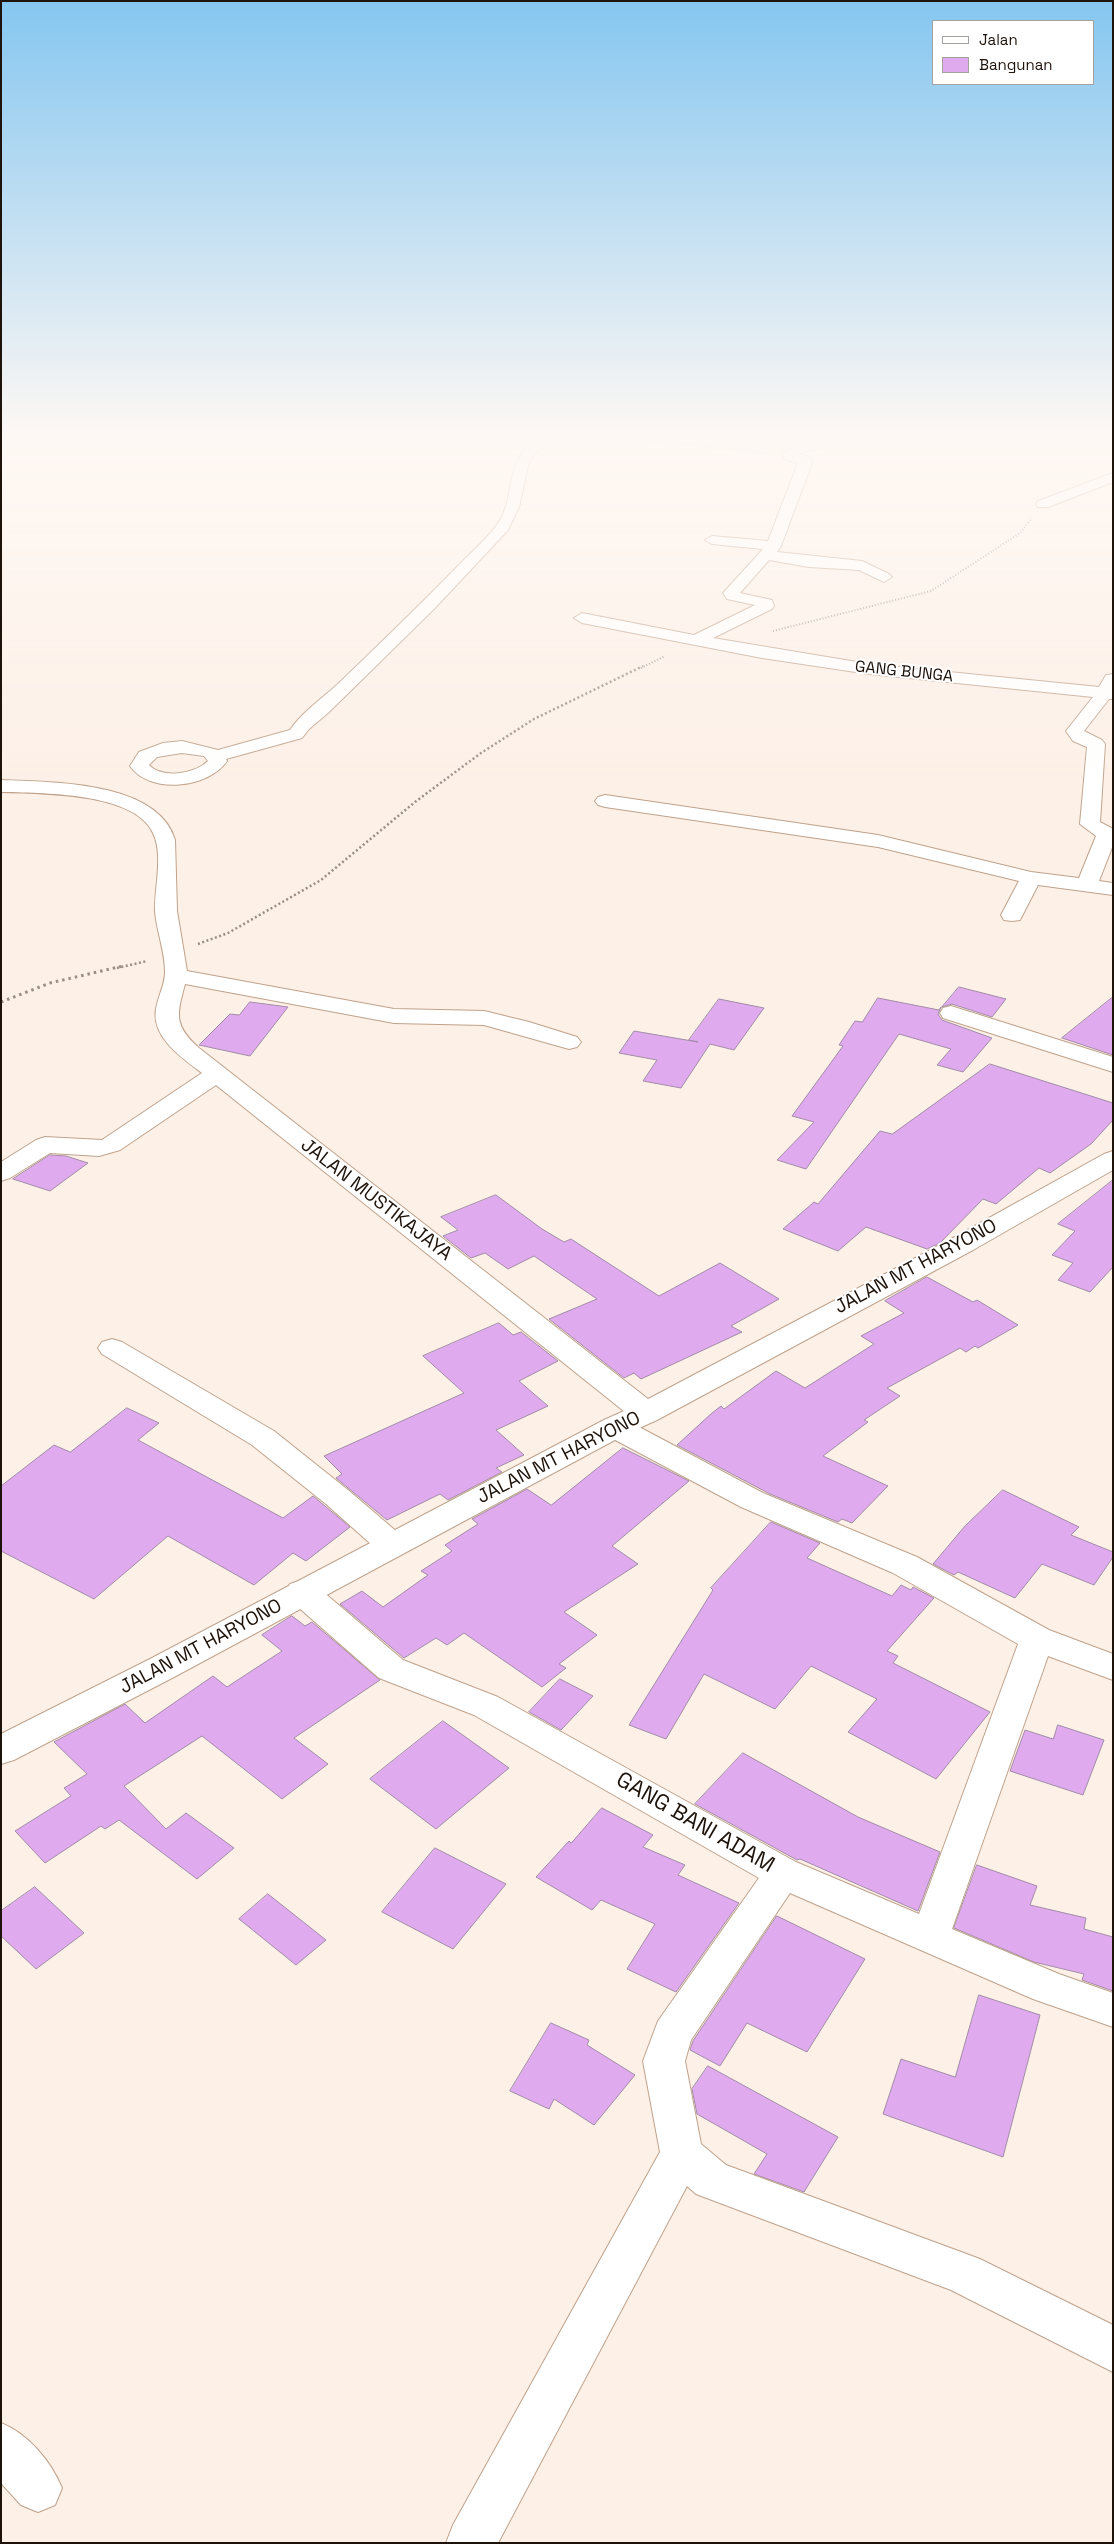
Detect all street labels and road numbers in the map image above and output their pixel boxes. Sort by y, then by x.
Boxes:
street label: GANG BUNGA [854,657,954,687]
street label: JALAN MUSTIKAJAYA [296,1134,456,1266]
street label: JALAN MT HARYONO [831,1215,1001,1319]
street label: JALAN MT HARYONO [474,1407,644,1509]
street label: JALAN MT HARYONO [116,1595,286,1699]
street label: GANG BANI ADAM [611,1767,779,1879]

